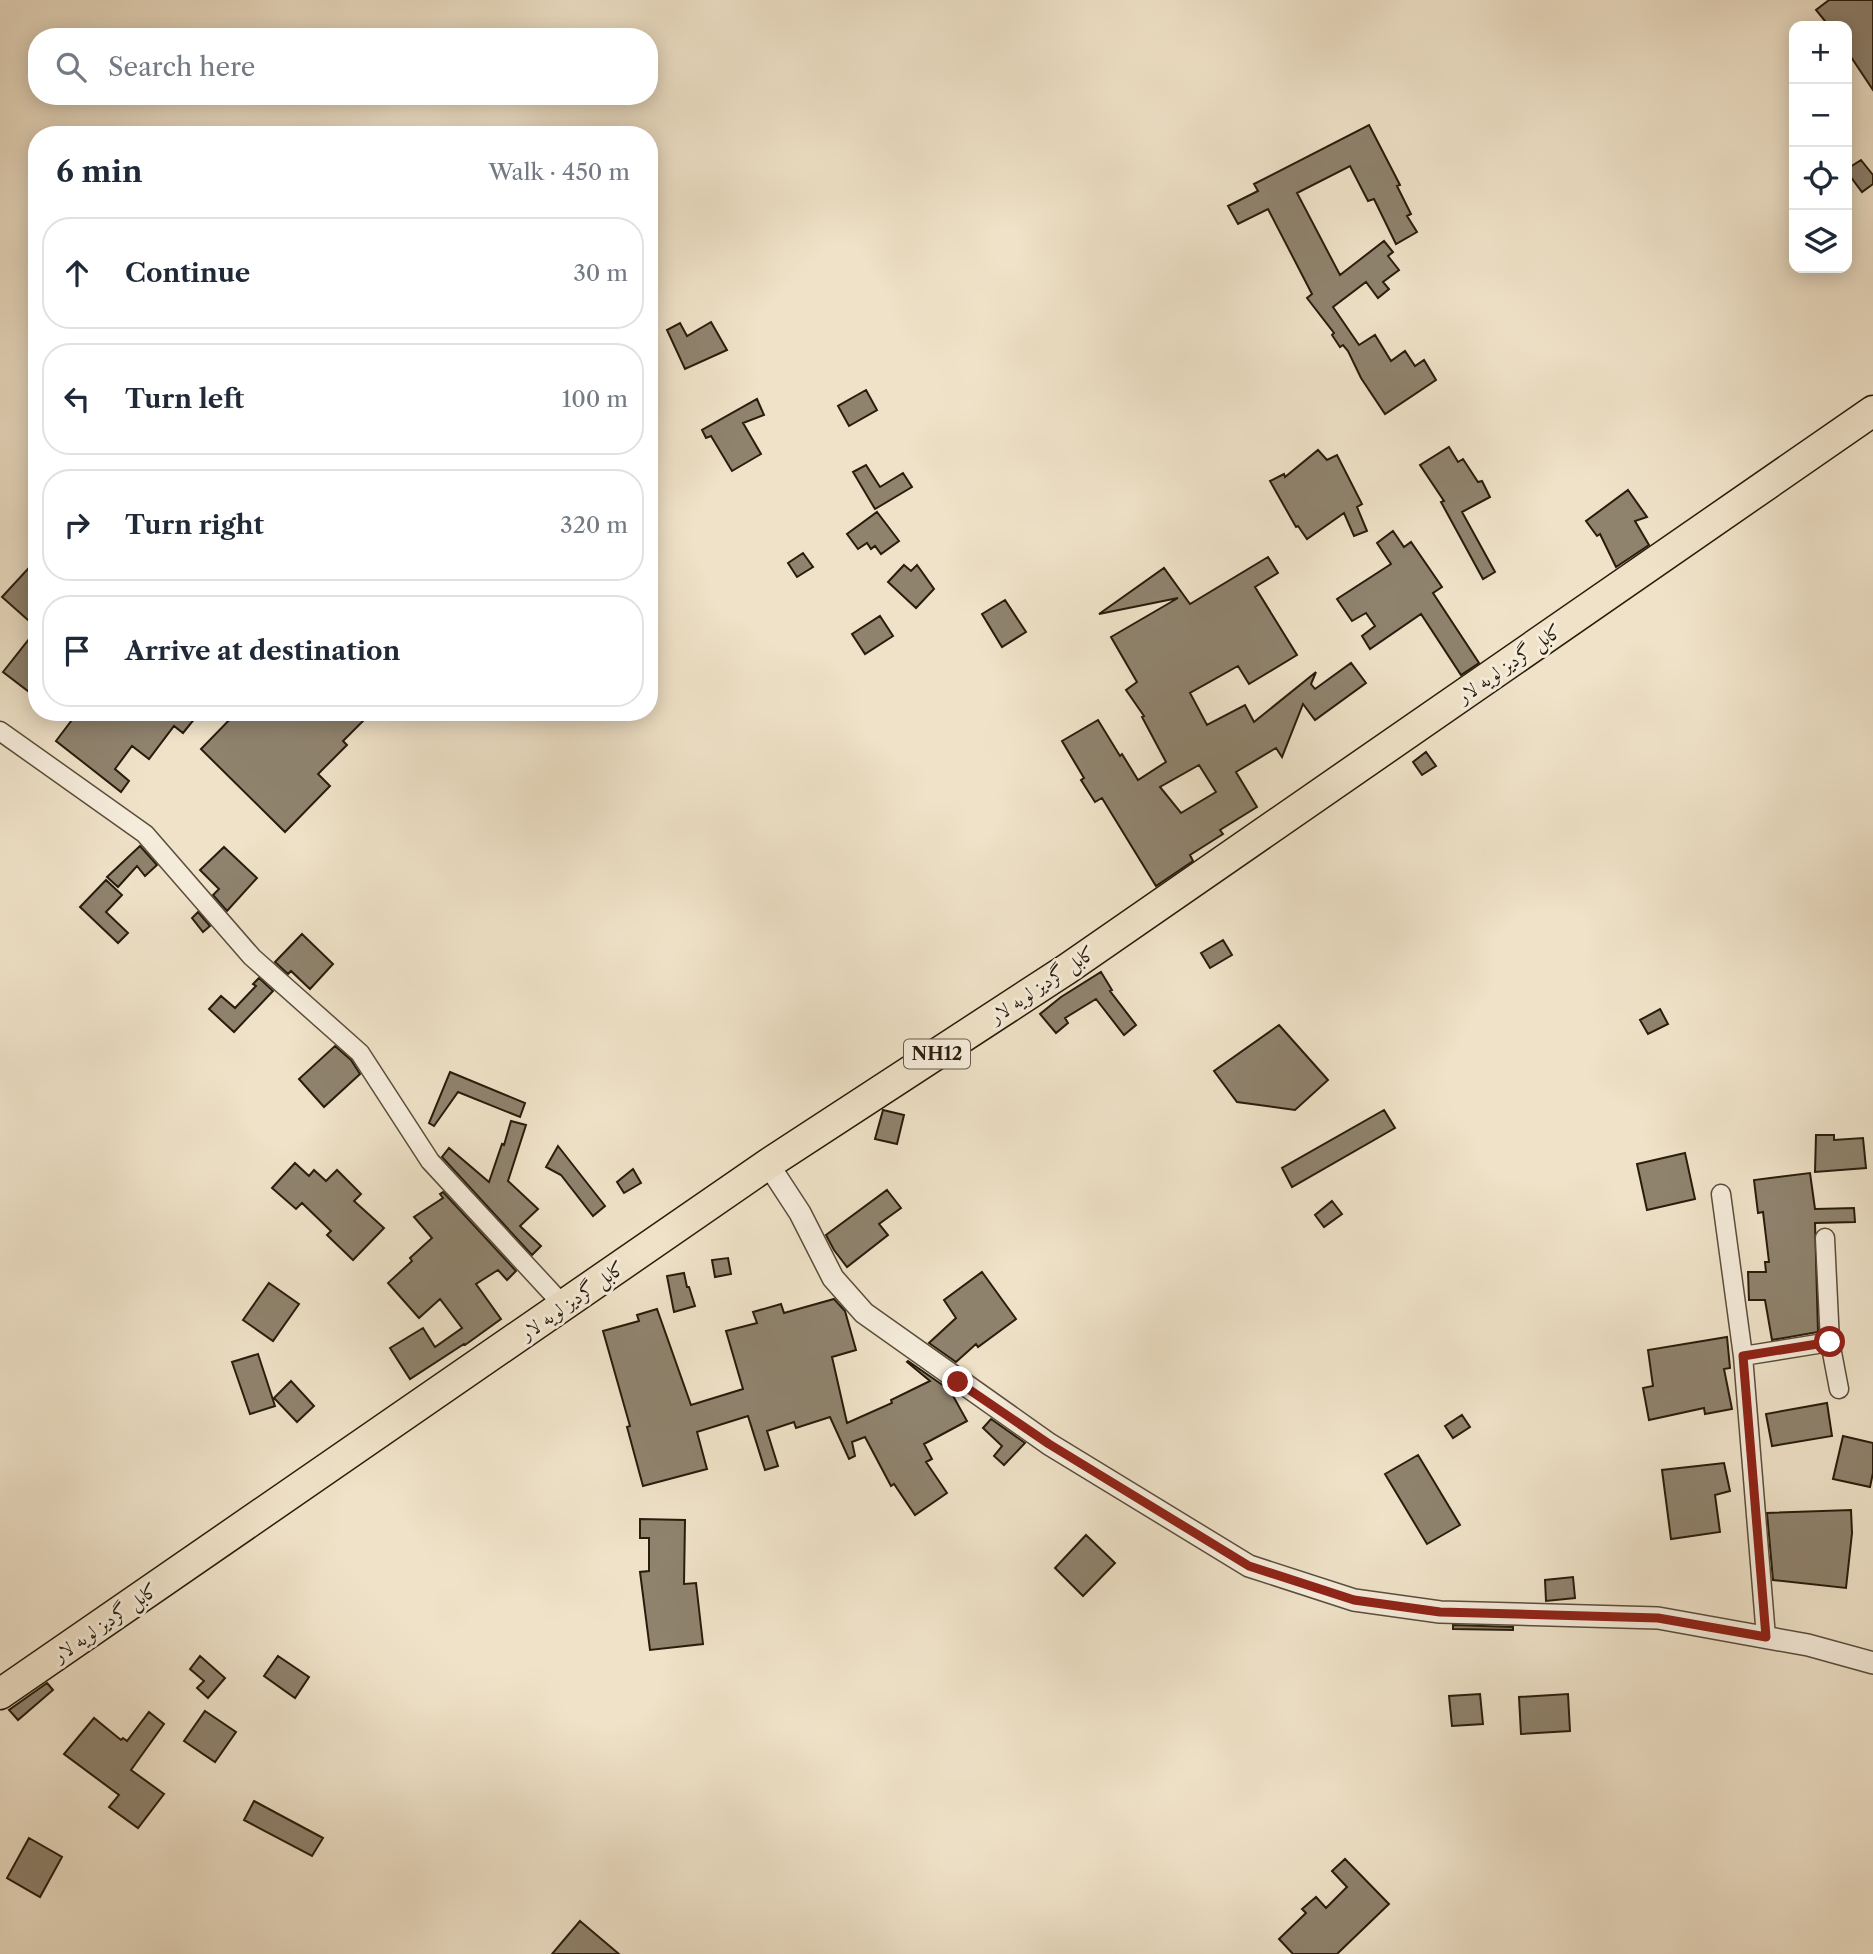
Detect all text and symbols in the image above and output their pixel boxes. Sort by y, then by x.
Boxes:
map controls [1789,21,1852,273]
button: + [1789,21,1852,84]
search box [28,28,658,105]
icon: search [52,48,90,86]
text: Search here [108,51,255,83]
button: − [1789,84,1852,147]
button: locate [1789,147,1852,210]
text: 6 min [56,153,143,190]
text: Walk · 450 m [488,158,630,186]
button: layers [1789,210,1852,273]
icon: ahead [58,254,96,292]
text: Continue [125,257,250,289]
text: 30 m [573,259,628,287]
icon: left [58,380,96,418]
text: Turn left [125,383,244,415]
text: 100 m [562,385,628,413]
icon: right [58,506,96,544]
text: Turn right [125,509,264,541]
text: 320 m [560,511,628,539]
street label: کابل گردیز لویه لار [1450,618,1567,711]
icon: arrive [58,632,96,670]
text: Arrive at destination [125,635,400,667]
street label: کابل گردیز لویه لار [983,940,1100,1031]
road number: NH12 [904,1040,970,1069]
street label: کابل گردیز لویه لار [513,1255,630,1348]
route start [1814,1326,1845,1357]
route end [942,1366,973,1397]
street label: کابل گردیز لویه لار [46,1577,163,1670]

